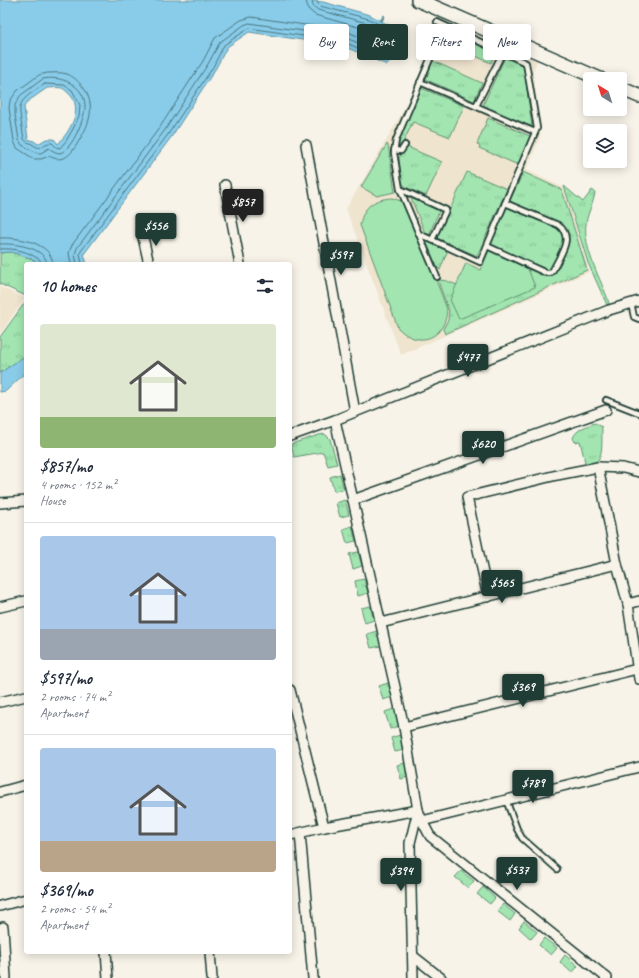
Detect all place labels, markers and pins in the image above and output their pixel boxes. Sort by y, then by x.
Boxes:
pin: $857 [219,189,267,223]
pin: $556 [132,213,180,247]
pin: $597 [317,242,365,276]
pin: $477 [444,344,492,378]
pin: $620 [459,431,507,465]
pin: $565 [478,570,526,604]
pin: $369 [499,674,547,708]
pin: $789 [509,770,557,804]
pin: $537 [493,857,541,891]
pin: $394 [377,858,425,892]

